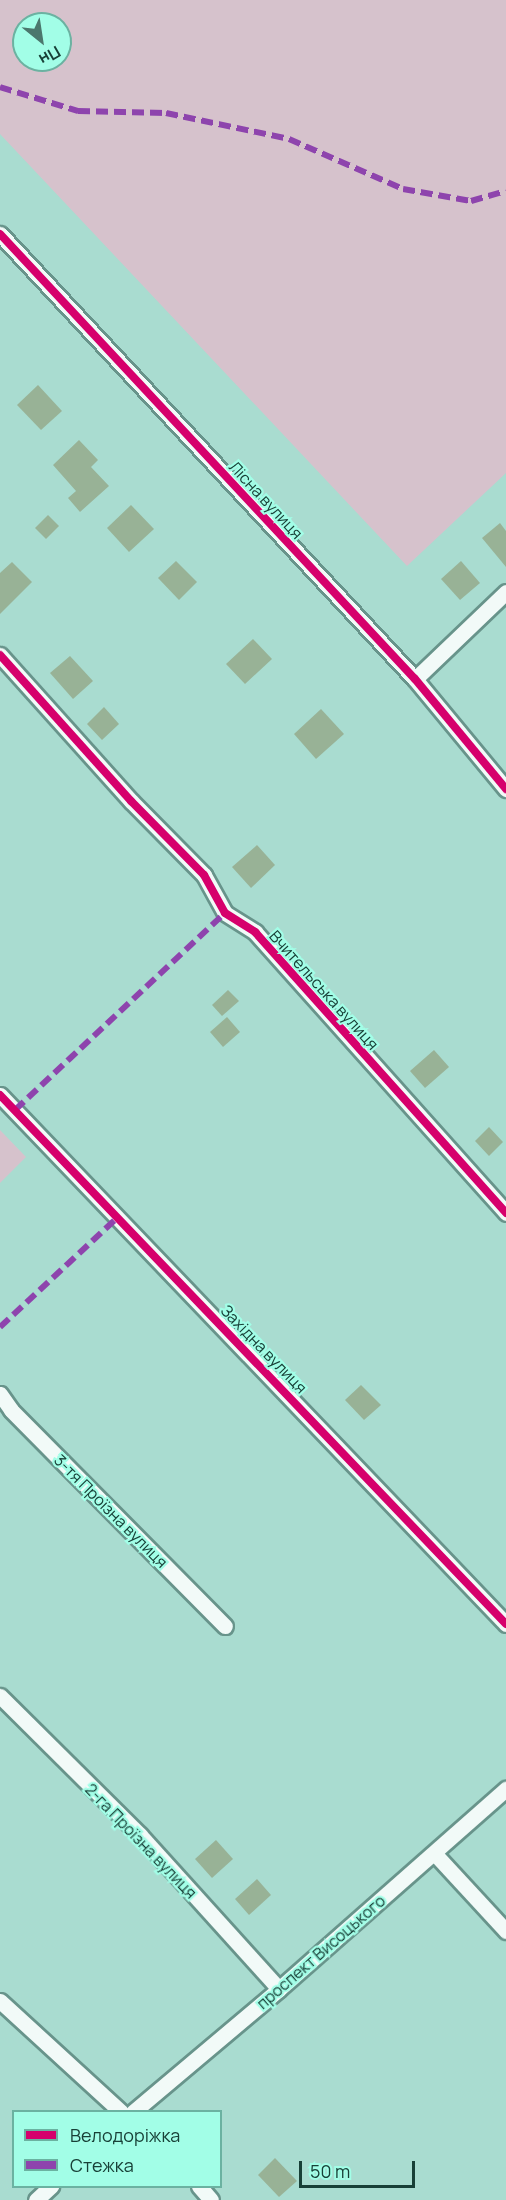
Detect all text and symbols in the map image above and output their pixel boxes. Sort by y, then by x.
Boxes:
north arrow [12,12,72,72]
text: Пн [35,41,65,71]
street label: Лісна вулиця [225,457,307,543]
street label: Вчительська вулиця [265,926,383,1054]
street label: Західна вулиця [217,1301,311,1397]
street label: 3-тя Проїзна вулиця [50,1450,172,1572]
street label: 2-га Проїзна вулиця [81,1780,201,1902]
street label: проспект Висоцького [253,1891,389,2013]
legend [12,2110,222,2188]
text: Велодоріжка [70,2123,180,2147]
scale bar [302,2149,418,2187]
text: Стежка [70,2153,134,2177]
text: 50 m [310,2159,350,2183]

